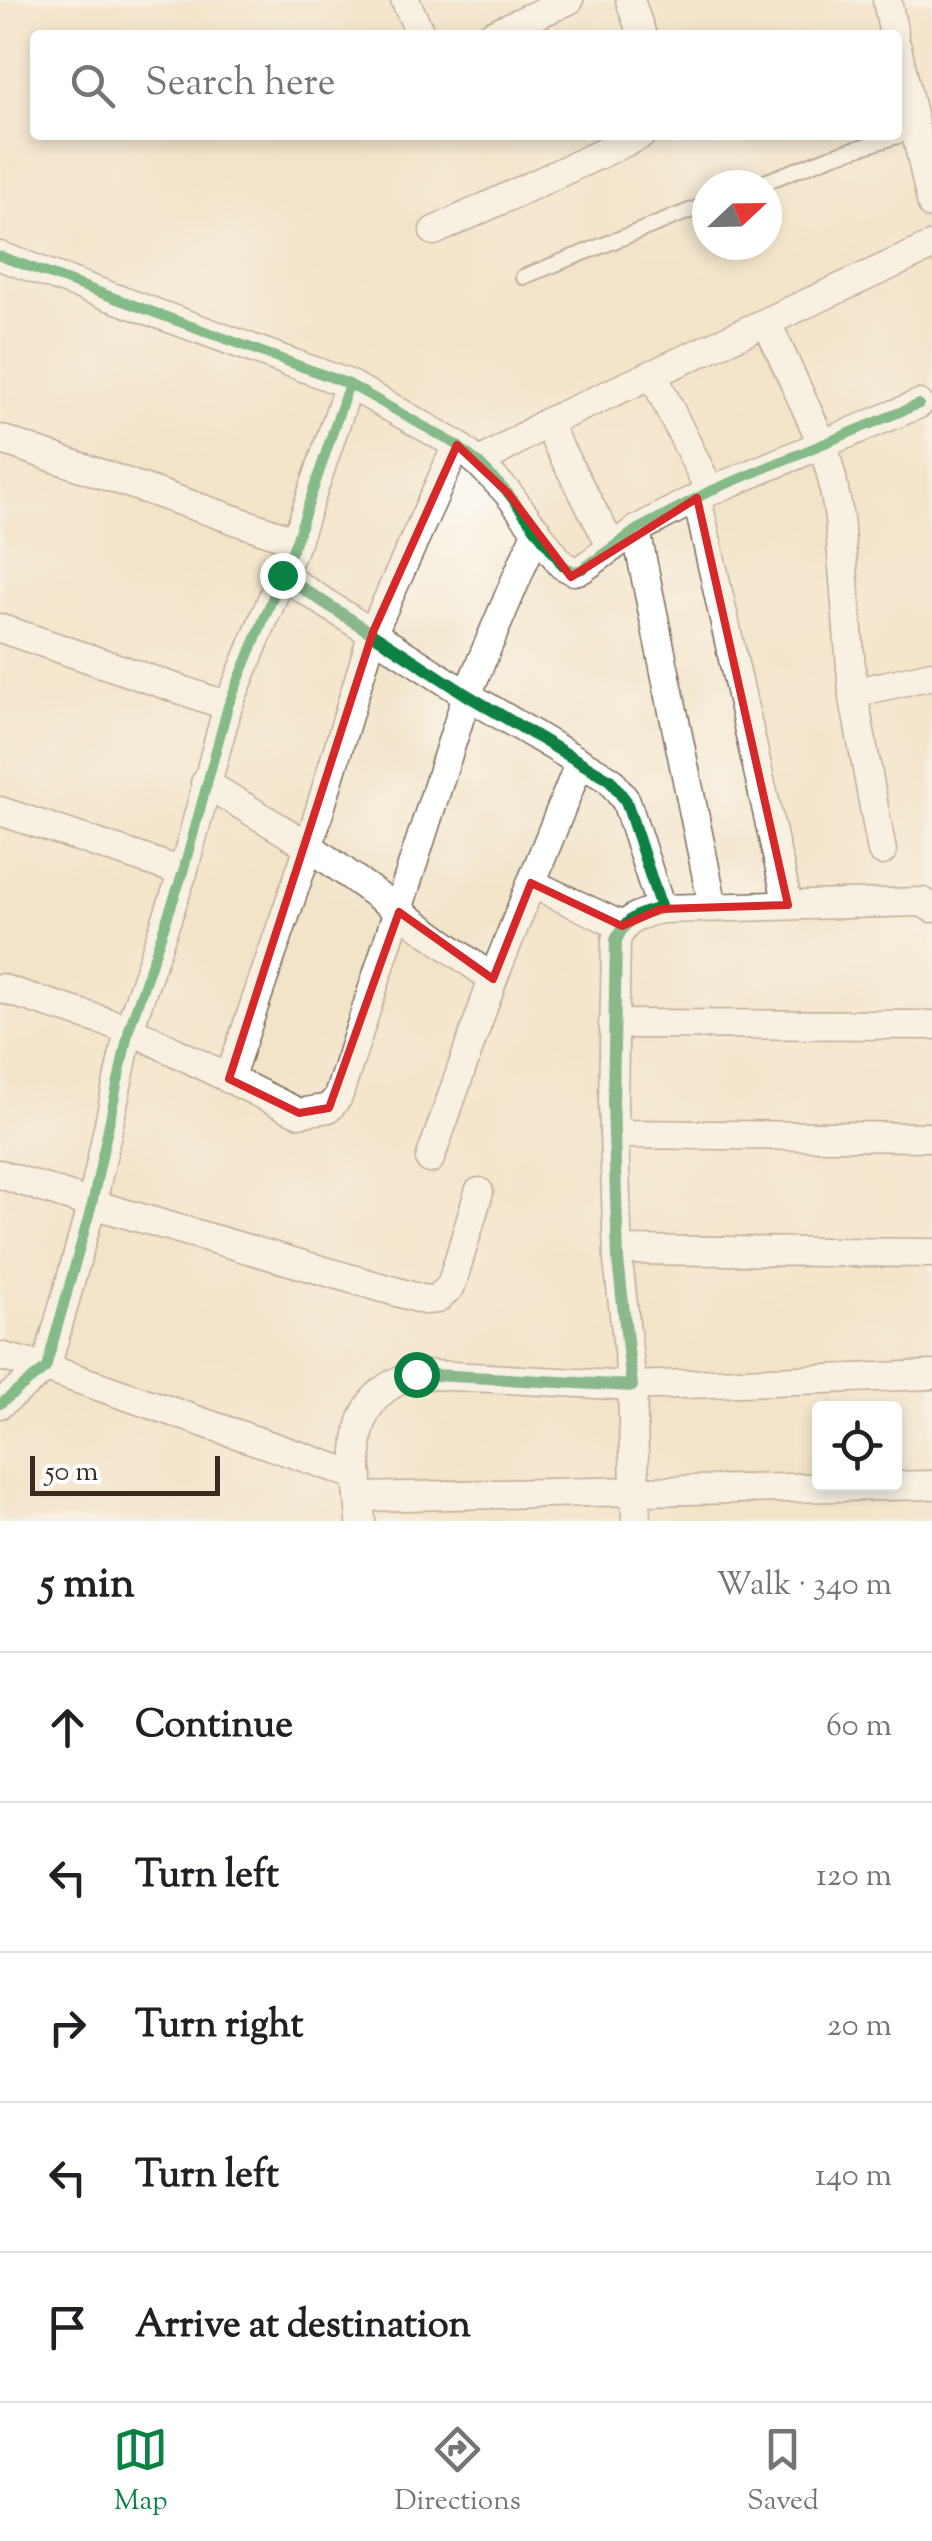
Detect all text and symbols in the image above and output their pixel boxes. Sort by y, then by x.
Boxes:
search box [30,30,902,140]
icon: search [65,58,120,113]
text: Search here [145,58,336,112]
north arrow [692,170,782,260]
route end [260,553,306,599]
route start [394,1352,440,1398]
map controls [812,1401,902,1491]
button: locate [812,1401,902,1491]
scale bar [30,1451,220,1496]
text: 50 m [45,1453,99,1493]
text: 5 min [40,1556,135,1616]
text: Walk · 340 m [716,1563,892,1609]
icon: ahead [40,1700,95,1755]
text: Continue [135,1700,293,1754]
text: 60 m [826,1704,892,1750]
icon: left [40,1850,95,1905]
text: Turn left [135,1850,279,1904]
text: 120 m [816,1854,892,1900]
icon: right [40,2000,95,2055]
text: Turn right [135,2000,303,2054]
text: 20 m [827,2004,892,2050]
icon: left [40,2150,95,2205]
text: Turn left [135,2150,279,2204]
text: 140 m [815,2154,892,2200]
icon: arrive [40,2300,95,2355]
text: Arrive at destination [135,2300,471,2354]
tab: Map [113,2422,168,2522]
tab: Directions [394,2422,521,2522]
tab: Saved [747,2422,819,2522]

